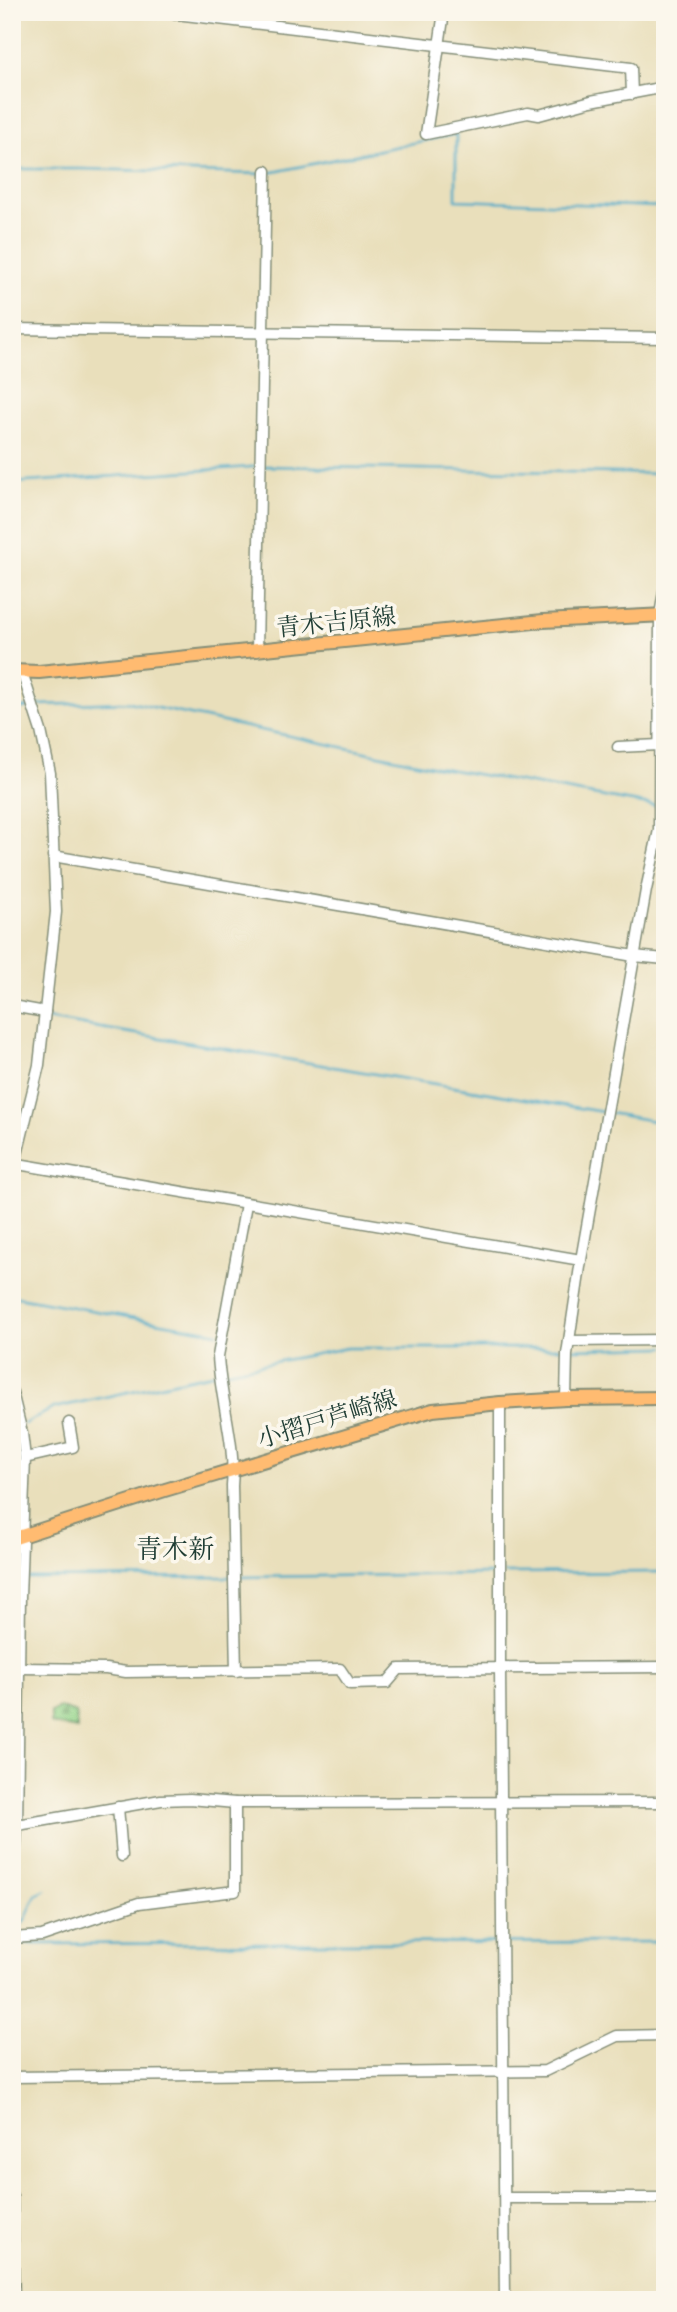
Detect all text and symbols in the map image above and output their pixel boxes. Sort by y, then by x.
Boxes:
street label: 青木吉原線 [275,602,397,644]
street label: 小摺戸芦崎線 [254,1385,401,1455]
district label: 青木新 [136,1534,214,1567]

